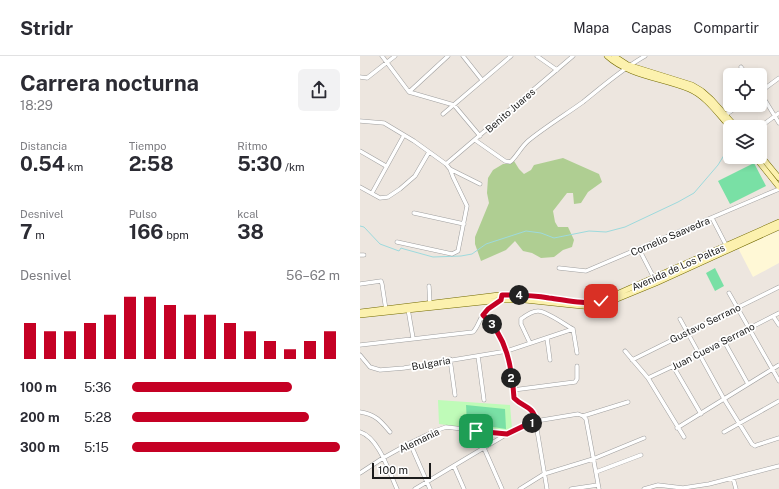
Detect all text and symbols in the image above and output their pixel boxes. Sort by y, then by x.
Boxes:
text: Stridr [20,17,73,39]
text: Mapa [573,20,609,36]
text: Capas [631,20,672,36]
text: Compartir [694,20,759,36]
map controls [723,68,767,164]
button: locate [723,68,767,112]
button: share [298,69,340,111]
text: Carrera nocturna [20,70,199,96]
street label: Benito Juares [483,85,537,135]
text: 18:29 [20,98,53,113]
button: layers [723,120,767,164]
text: Distancia [20,140,67,152]
text: Tiempo [129,140,166,152]
text: Ritmo [237,140,267,152]
text: 0.54 [20,152,65,176]
text: 2:58 [129,152,174,176]
text: 5:30 [237,152,282,176]
text: km [65,161,83,173]
text: /km [282,161,305,173]
text: Desnivel [20,208,63,220]
text: Pulso [129,208,157,220]
text: kcal [237,208,259,220]
street label: Cornelio Saavedra [629,214,711,258]
text: 7 [20,220,33,244]
text: 166 [129,220,164,244]
text: 38 [237,220,264,244]
text: m [33,229,45,241]
text: bpm [164,229,189,241]
street label: Avenida de Los Paltas [630,241,726,293]
text: Desnivel [20,268,71,283]
text: 56–62 m [286,268,340,283]
pin [584,284,618,318]
pin: 4 [509,285,529,305]
text: 4 [515,289,523,301]
icon: check [590,290,612,312]
street label: Gustavo Serrano [668,301,743,345]
pin: 3 [482,314,502,334]
text: 3 [488,318,496,330]
street label: Juan Cueva Serrano [669,320,757,372]
street label: Bulgaria [411,354,451,372]
pin: 2 [501,368,521,388]
text: 2 [508,372,515,384]
text: 100 m [20,380,57,395]
text: 5:36 [84,380,111,395]
text: 200 m [20,410,60,425]
text: 5:28 [84,410,112,425]
pin: 1 [522,413,542,433]
pin [459,414,493,448]
text: 1 [530,417,534,429]
icon: arrive [465,420,487,442]
street label: Alemania [397,425,441,455]
text: 300 m [20,440,60,455]
text: 5:15 [84,440,109,455]
scale bar [372,461,431,480]
text: 100 m [378,464,408,476]

